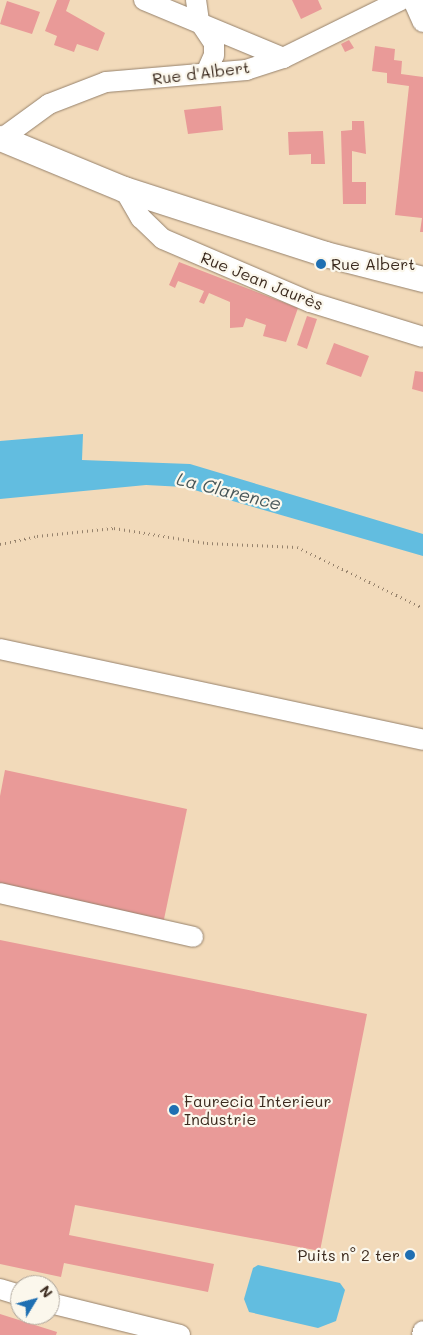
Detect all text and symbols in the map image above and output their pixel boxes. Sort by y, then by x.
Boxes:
street label: Rue d'Albert [151,58,251,88]
street label: Rue Jean Jaurès [198,248,326,314]
place label: Rue Albert [331,254,415,274]
marker: Rue Albert [315,258,327,270]
water label: La Clarence [175,468,283,514]
place label: Faurecia Interieur Industrie [184,1091,331,1129]
marker: Faurecia Interieur Industrie [168,1104,180,1116]
place label: Puits n° 2 ter [297,1245,400,1265]
marker: Puits n° 2 ter [404,1249,416,1261]
north arrow [10,1275,60,1325]
text: N [36,1281,57,1301]

